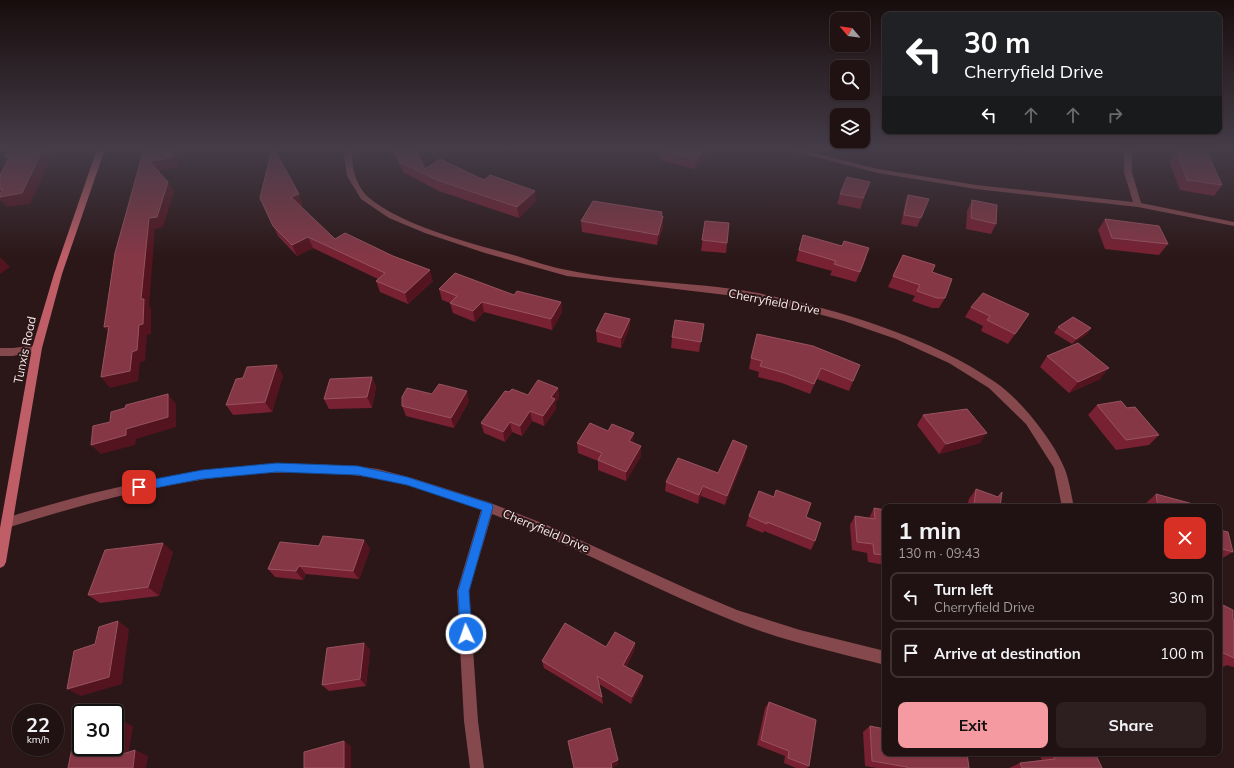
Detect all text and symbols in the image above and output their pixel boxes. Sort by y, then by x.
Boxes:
north arrow [830,12,870,52]
map controls [830,12,870,148]
text: 30 m [964,25,1030,60]
icon: left [898,28,950,80]
button: search [830,60,870,100]
text: Cherryfield Drive [964,60,1103,83]
icon: left [978,104,1000,126]
icon: ahead [1020,104,1042,126]
icon: ahead [1062,104,1084,126]
icon: right [1104,104,1126,126]
button: layers [830,108,870,148]
street label: Cherryfield Drive [727,285,821,318]
street label: Tunxis Road [10,315,39,385]
pin [122,470,156,504]
icon: arrive [128,476,150,498]
street label: Cherryfield Drive [501,505,592,556]
text: 1 min [898,515,961,545]
button: close [1164,517,1206,559]
text: 130 m · 09:43 [898,545,980,561]
text: Turn left [934,580,993,599]
icon: left [900,586,922,608]
text: 30 m [1169,588,1204,607]
text: Cherryfield Drive [934,599,1035,615]
position arrow [445,613,487,655]
icon: arrive [900,642,922,664]
text: Arrive at destination [934,644,1081,663]
text: 100 m [1160,644,1204,663]
button: Exit [898,702,1048,748]
button: Share [1056,702,1206,748]
speed limit sign: 30 [72,704,124,756]
text: 22 [26,712,50,737]
text: km/h [27,733,49,746]

